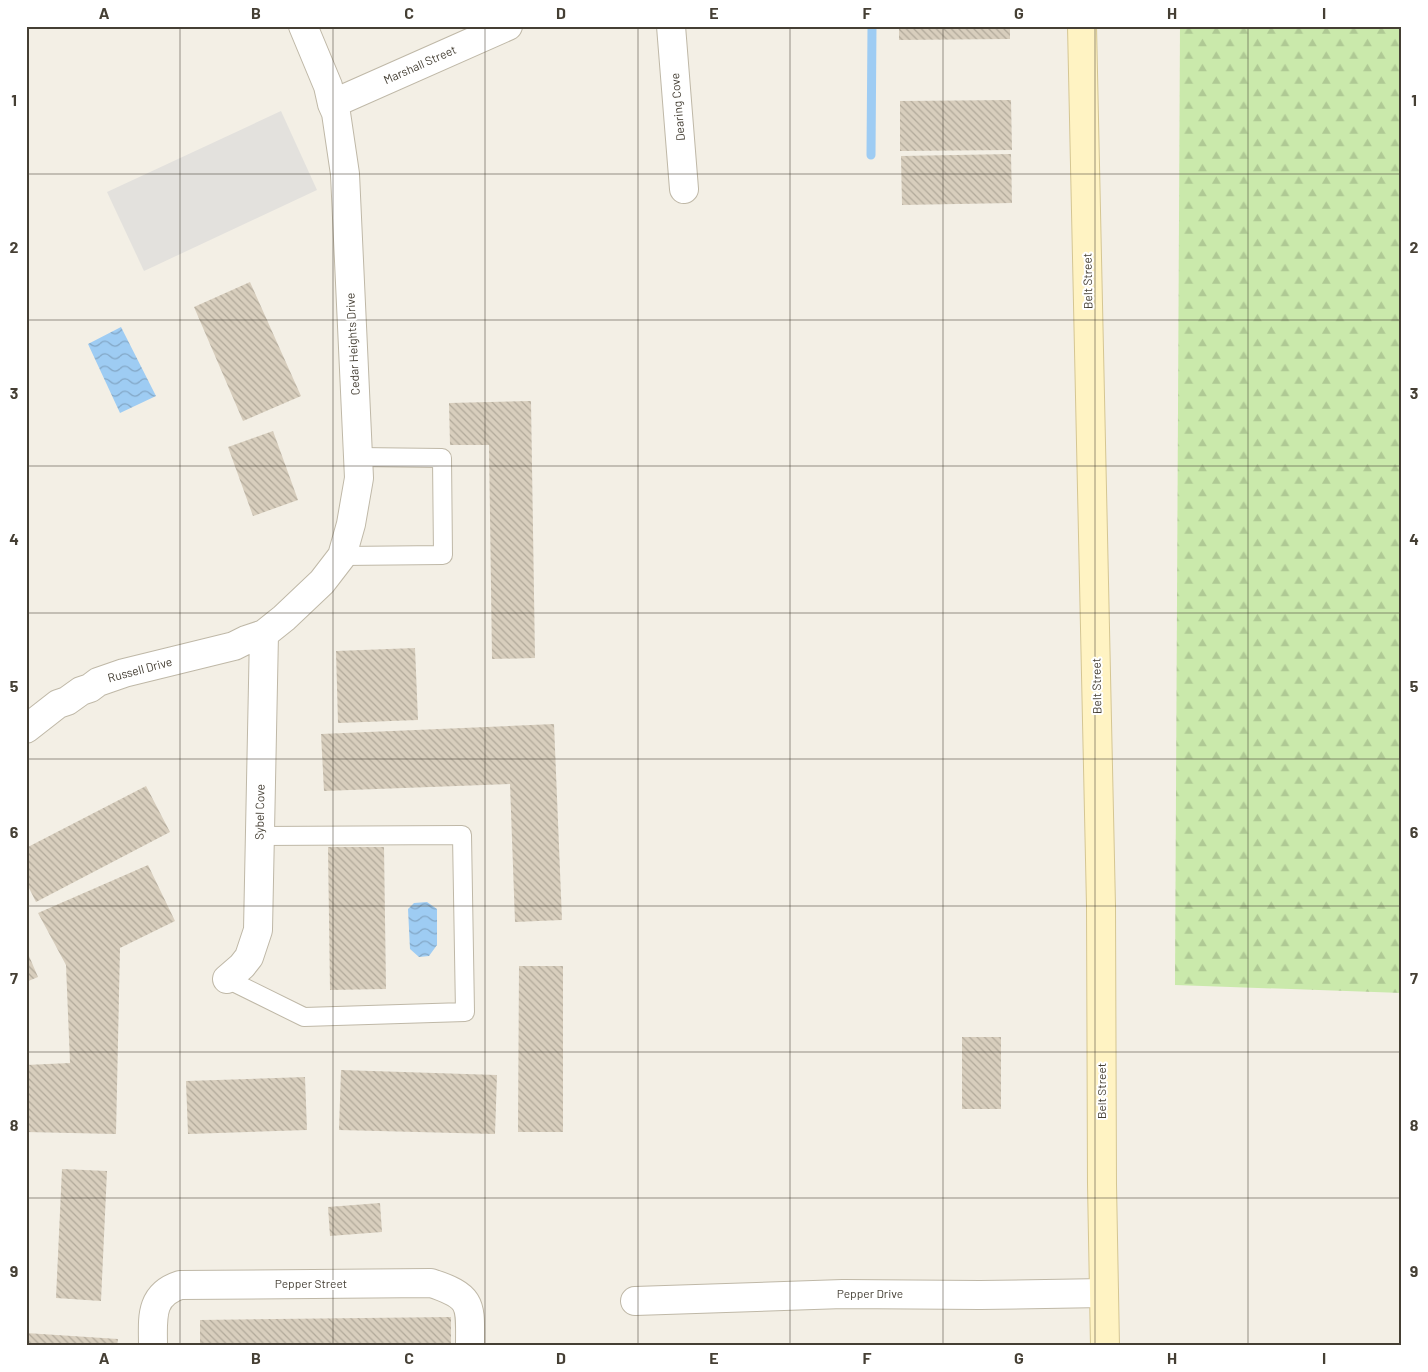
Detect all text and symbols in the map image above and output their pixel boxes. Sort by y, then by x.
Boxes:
text: A [99,3,110,22]
text: B [251,3,261,22]
text: C [404,3,414,22]
text: D [556,3,566,22]
text: E [709,3,719,22]
text: F [863,3,872,22]
text: G [1014,3,1024,22]
text: H [1167,3,1177,22]
text: I [1322,3,1326,22]
street label: Marshall Street [381,42,458,86]
street label: Dearing Cove [667,73,687,142]
text: 1 [11,90,17,109]
text: 1 [1411,90,1417,109]
text: 2 [10,237,19,256]
text: 2 [1410,237,1419,256]
street label: Belt Street [1080,253,1094,309]
street label: Cedar Heights Drive [342,292,362,396]
text: 3 [10,383,18,402]
text: 3 [1410,383,1418,402]
text: 4 [9,529,19,548]
text: 4 [1409,529,1419,548]
street label: Russell Drive [106,654,174,684]
street label: Belt Street [1089,658,1103,714]
text: 5 [10,676,19,695]
text: 5 [1410,676,1419,695]
street label: Sybel Cove [252,784,266,840]
text: 6 [10,822,19,841]
text: 6 [1410,822,1419,841]
text: 7 [10,968,18,987]
text: 7 [1410,968,1418,987]
street label: Belt Street [1094,1063,1108,1119]
text: 8 [10,1115,19,1134]
text: 8 [1410,1115,1419,1134]
text: 9 [10,1261,18,1280]
text: 9 [1410,1261,1418,1280]
street label: Pepper Street [275,1276,347,1290]
street label: Pepper Drive [837,1286,903,1300]
text: A [99,1348,110,1367]
text: B [251,1348,261,1367]
text: C [404,1348,414,1367]
text: D [556,1348,566,1367]
text: E [709,1348,719,1367]
text: F [863,1348,872,1367]
text: G [1014,1348,1024,1367]
text: H [1167,1348,1177,1367]
text: I [1322,1348,1326,1367]

